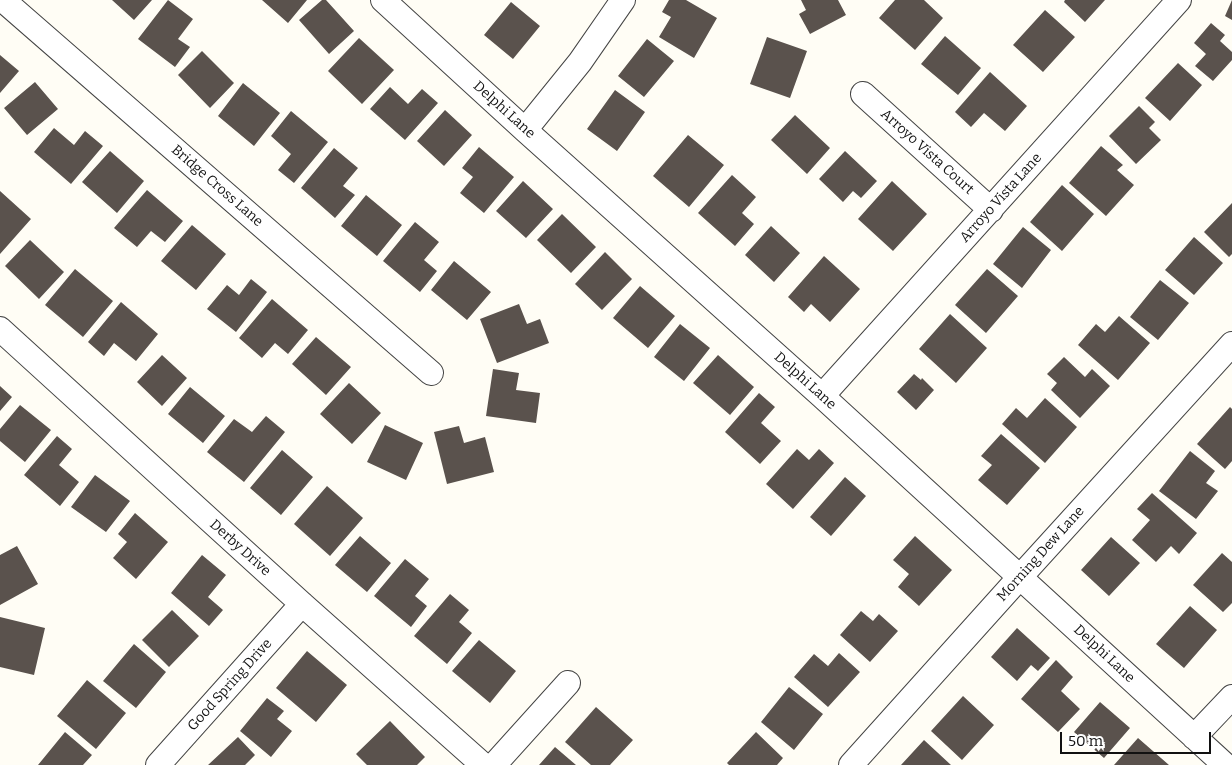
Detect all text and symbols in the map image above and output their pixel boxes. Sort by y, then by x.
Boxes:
street label: Delphi Lane [470,78,538,142]
street label: Arroyo Vista Court [877,106,977,198]
street label: Bridge Cross Lane [168,142,266,230]
street label: Arroyo Vista Lane [957,150,1045,246]
street label: Delphi Lane [771,349,839,413]
street label: Morning Dew Lane [994,503,1088,605]
street label: Derby Drive [206,516,274,580]
street label: Delphi Lane [1070,621,1138,687]
street label: Good Spring Drive [184,636,276,734]
scale bar [1062,722,1213,754]
text: 50 m [1068,732,1103,750]

